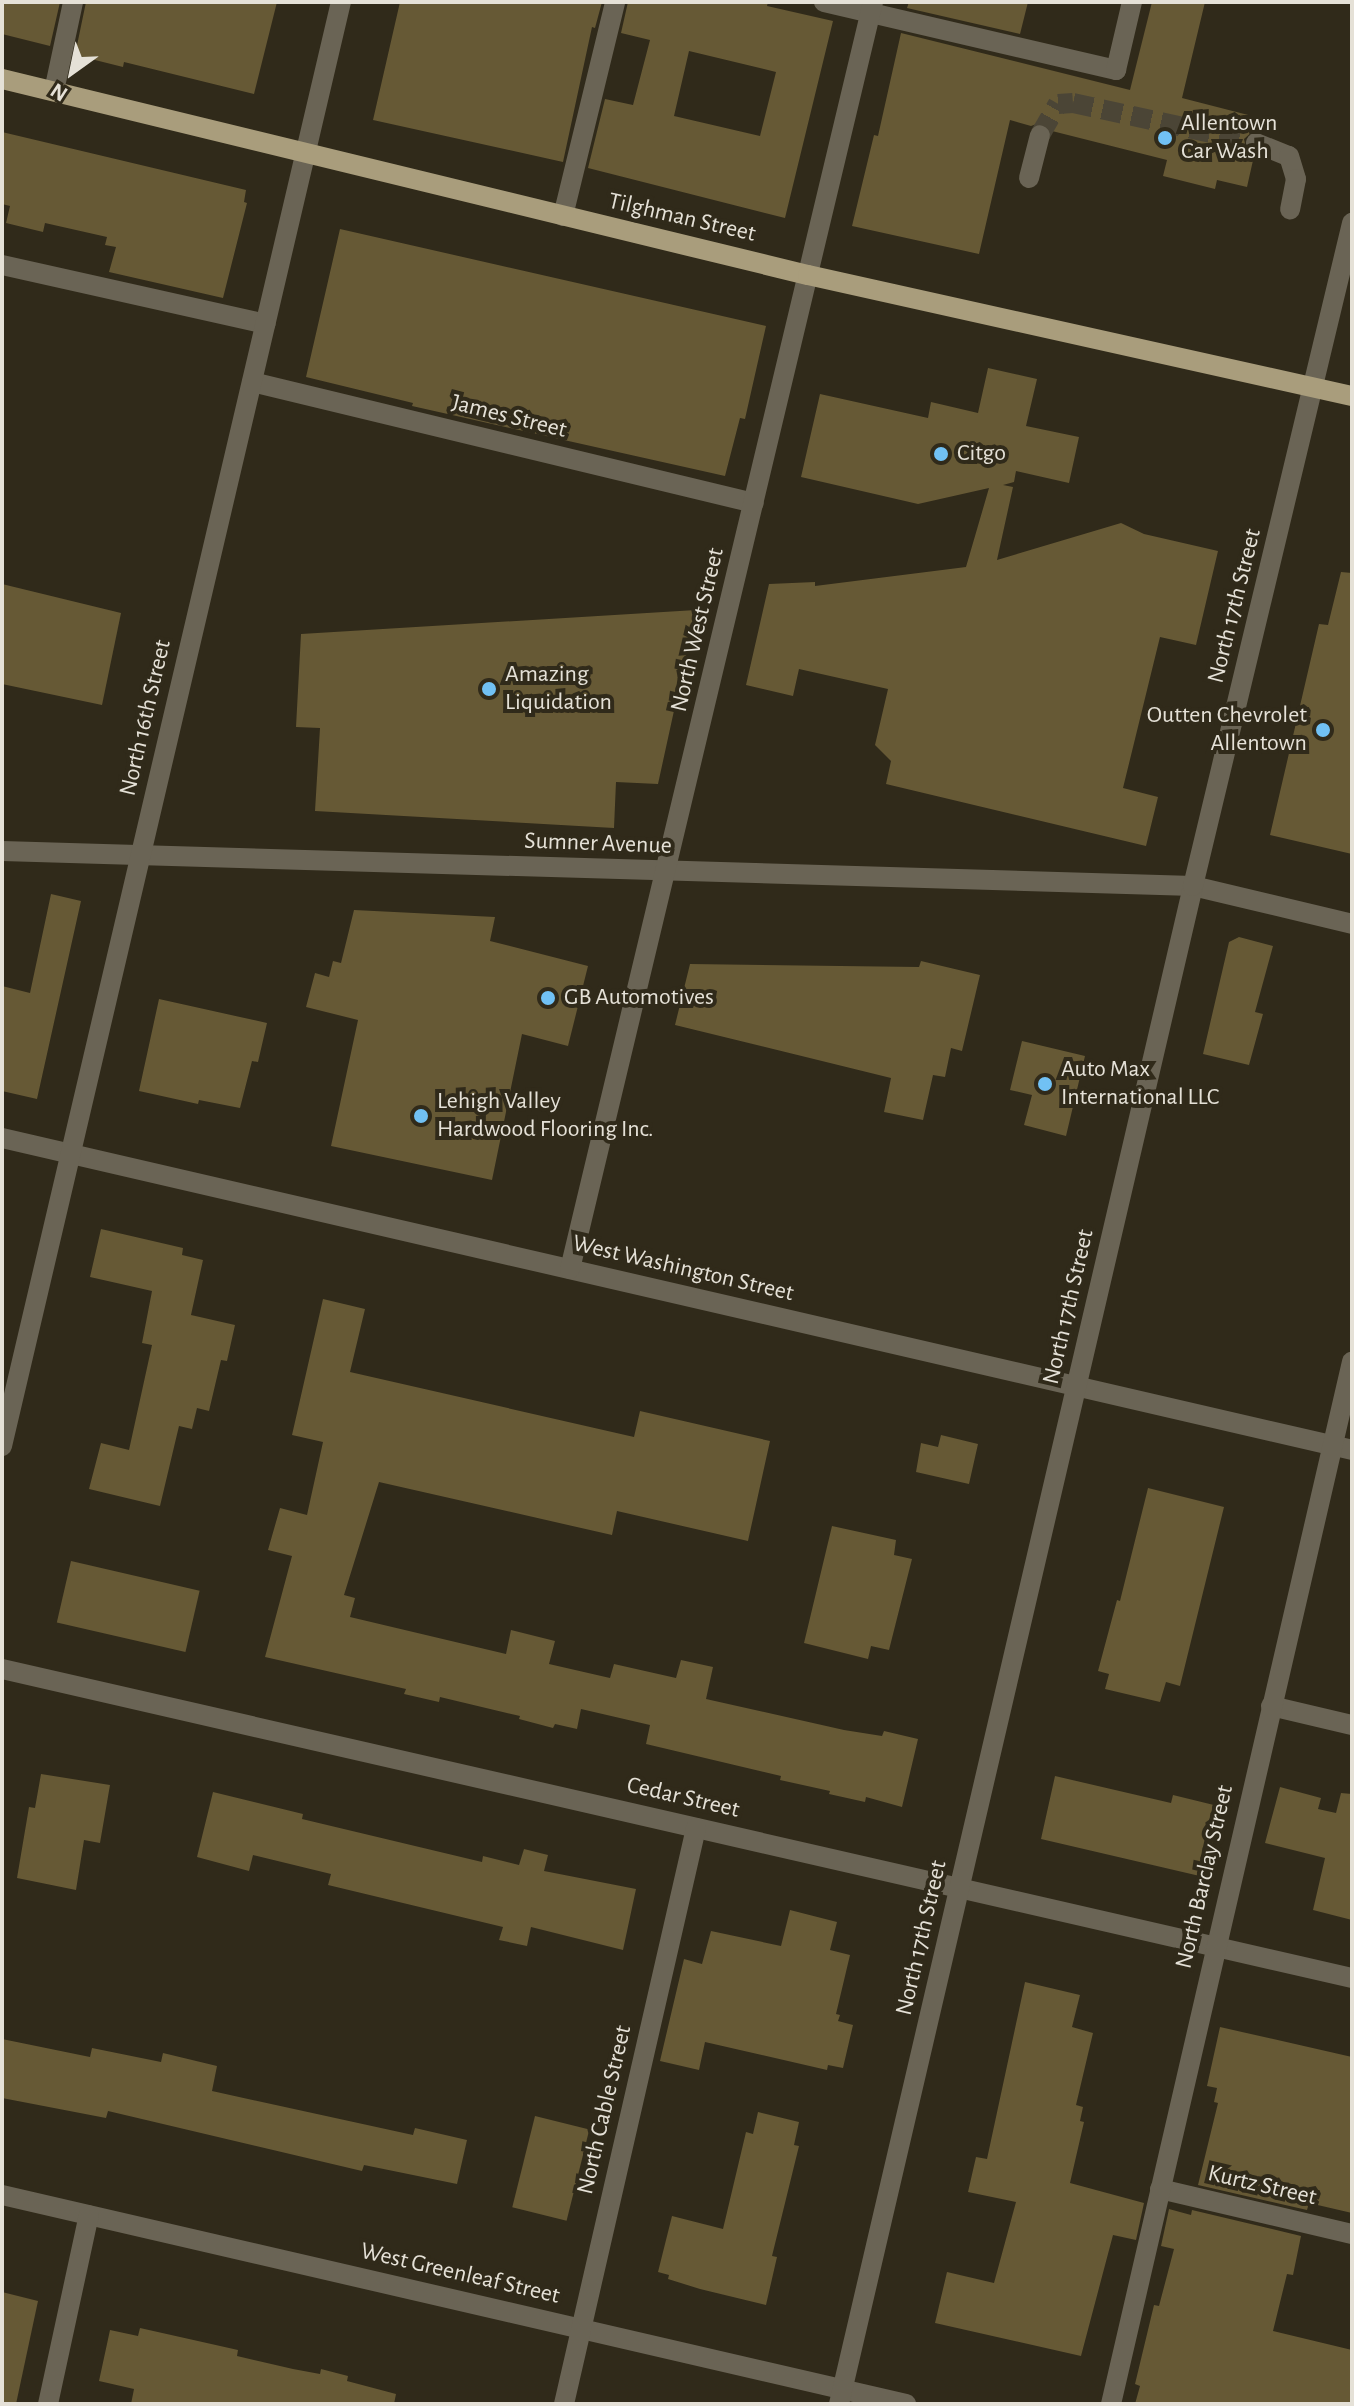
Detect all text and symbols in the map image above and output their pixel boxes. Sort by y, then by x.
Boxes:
north arrow [32,32,112,112]
text: N [47,79,71,106]
place label: Allentown Car Wash [1181,110,1278,166]
marker: Allentown Car Wash [1156,129,1174,147]
street label: Tilghman Street [606,187,758,249]
street label: James Street [449,389,569,445]
place label: Citgo [957,440,1006,468]
marker: Citgo [932,445,950,463]
street label: North 17th Street [1202,526,1268,686]
street label: North West Street [665,545,731,715]
street label: North 16th Street [114,637,178,799]
place label: Amazing Liquidation [505,661,612,717]
marker: Amazing Liquidation [480,680,498,698]
place label: Outten Chevrolet Allentown [1147,702,1307,758]
marker: Outten Chevrolet Allentown [1314,721,1332,739]
street label: Sumner Avenue [524,827,672,861]
place label: GB Automotives [564,984,714,1012]
marker: GB Automotives [539,989,557,1007]
place label: Auto Max International LLC [1061,1056,1219,1112]
marker: Auto Max International LLC [1036,1075,1054,1093]
place label: Lehigh Valley Hardwood Flooring Inc. [437,1088,654,1144]
marker: Lehigh Valley Hardwood Flooring Inc. [412,1107,430,1125]
street label: North 17th Street [1037,1227,1101,1387]
street label: West Washington Street [570,1230,796,1308]
street label: Cedar Street [624,1771,742,1825]
street label: North Barclay Street [1170,1782,1240,1972]
street label: North 17th Street [890,1858,954,2018]
street label: North Cable Street [572,2023,638,2197]
street label: Kurtz Street [1205,2160,1319,2212]
street label: West Greenleaf Street [358,2237,562,2311]

